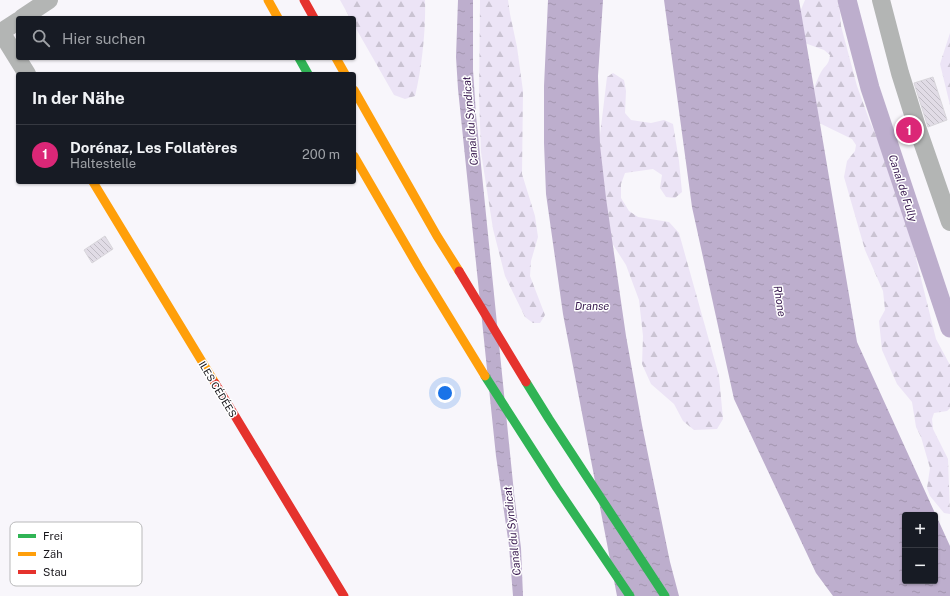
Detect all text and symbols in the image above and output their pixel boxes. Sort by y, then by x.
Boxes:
search box [16,16,356,60]
icon: search [30,27,52,49]
text: Hier suchen [62,30,145,47]
water label: Canal du Syndicat [460,75,480,166]
text: In der Nähe [32,88,125,108]
pin: 1 [896,115,922,145]
text: Dorénaz, Les Follatères [70,139,237,156]
text: 1 [42,147,48,162]
text: 200 m [302,147,340,162]
water label: Canal de Fully [886,153,920,224]
text: Haltestelle [70,156,136,171]
water label: Rhone [772,285,788,317]
water label: Dranse [575,300,609,312]
street label: ILES CÉDÉES [197,359,240,419]
your location [435,383,455,403]
water label: Canal du Syndicat [501,485,523,576]
map controls [902,512,938,584]
button: + [902,512,938,548]
legend [10,522,142,586]
text: Frei [43,530,63,542]
text: Zäh [43,548,63,560]
button: − [902,548,938,584]
text: Stau [43,566,67,578]

